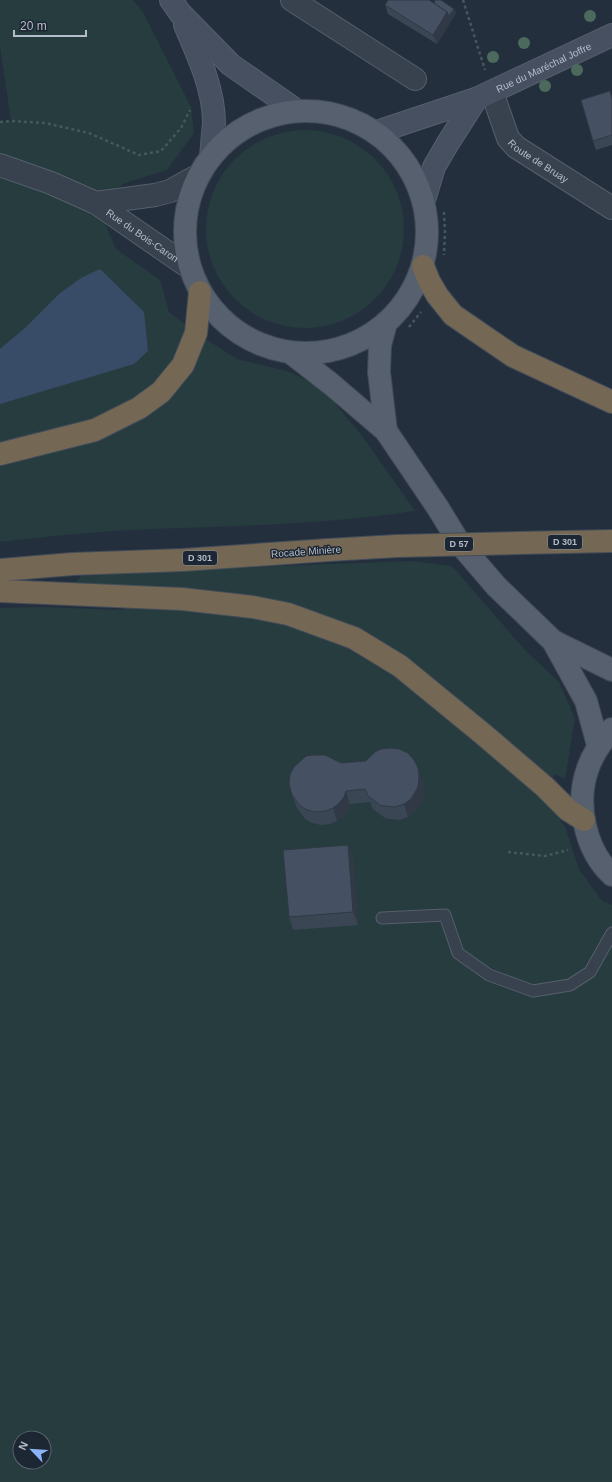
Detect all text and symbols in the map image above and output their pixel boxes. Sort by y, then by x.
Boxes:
scale bar [14,12,86,38]
text: 20 m [20,19,47,33]
street label: Rue du Maréchal Joffre [494,40,593,95]
street label: Route de Bruay [506,137,570,185]
street label: Rue du Bois-Caron [104,207,180,264]
road number: D 301 [548,535,582,549]
road number: D 57 [445,537,473,551]
street label: Rocade Minière [271,544,342,559]
road number: D 301 [183,551,217,565]
north arrow [12,1430,52,1470]
text: N [16,1440,30,1452]

